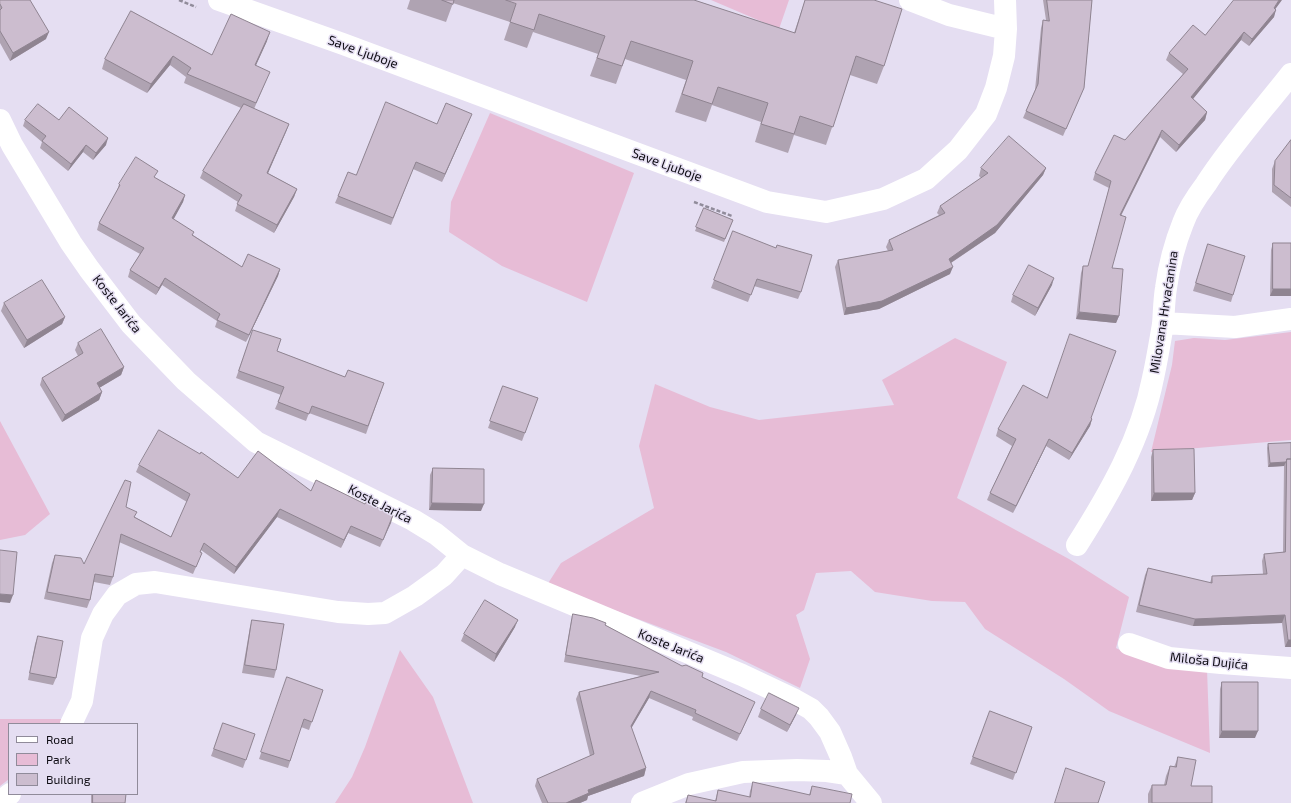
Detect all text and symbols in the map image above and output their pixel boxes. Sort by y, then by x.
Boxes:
street label: Save Ljuboje [326,32,400,72]
street label: Save Ljuboje [630,145,704,185]
street label: Milovana Hrvaćanina [1147,249,1181,375]
street label: Koste Jarića [89,272,145,336]
street label: Koste Jarića [345,481,415,527]
street label: Koste Jarića [636,626,706,666]
street label: Miloša Dujića [1169,649,1249,673]
legend [8,723,138,795]
text: Road [46,732,74,746]
text: Park [46,752,71,766]
text: Building [46,772,90,786]

